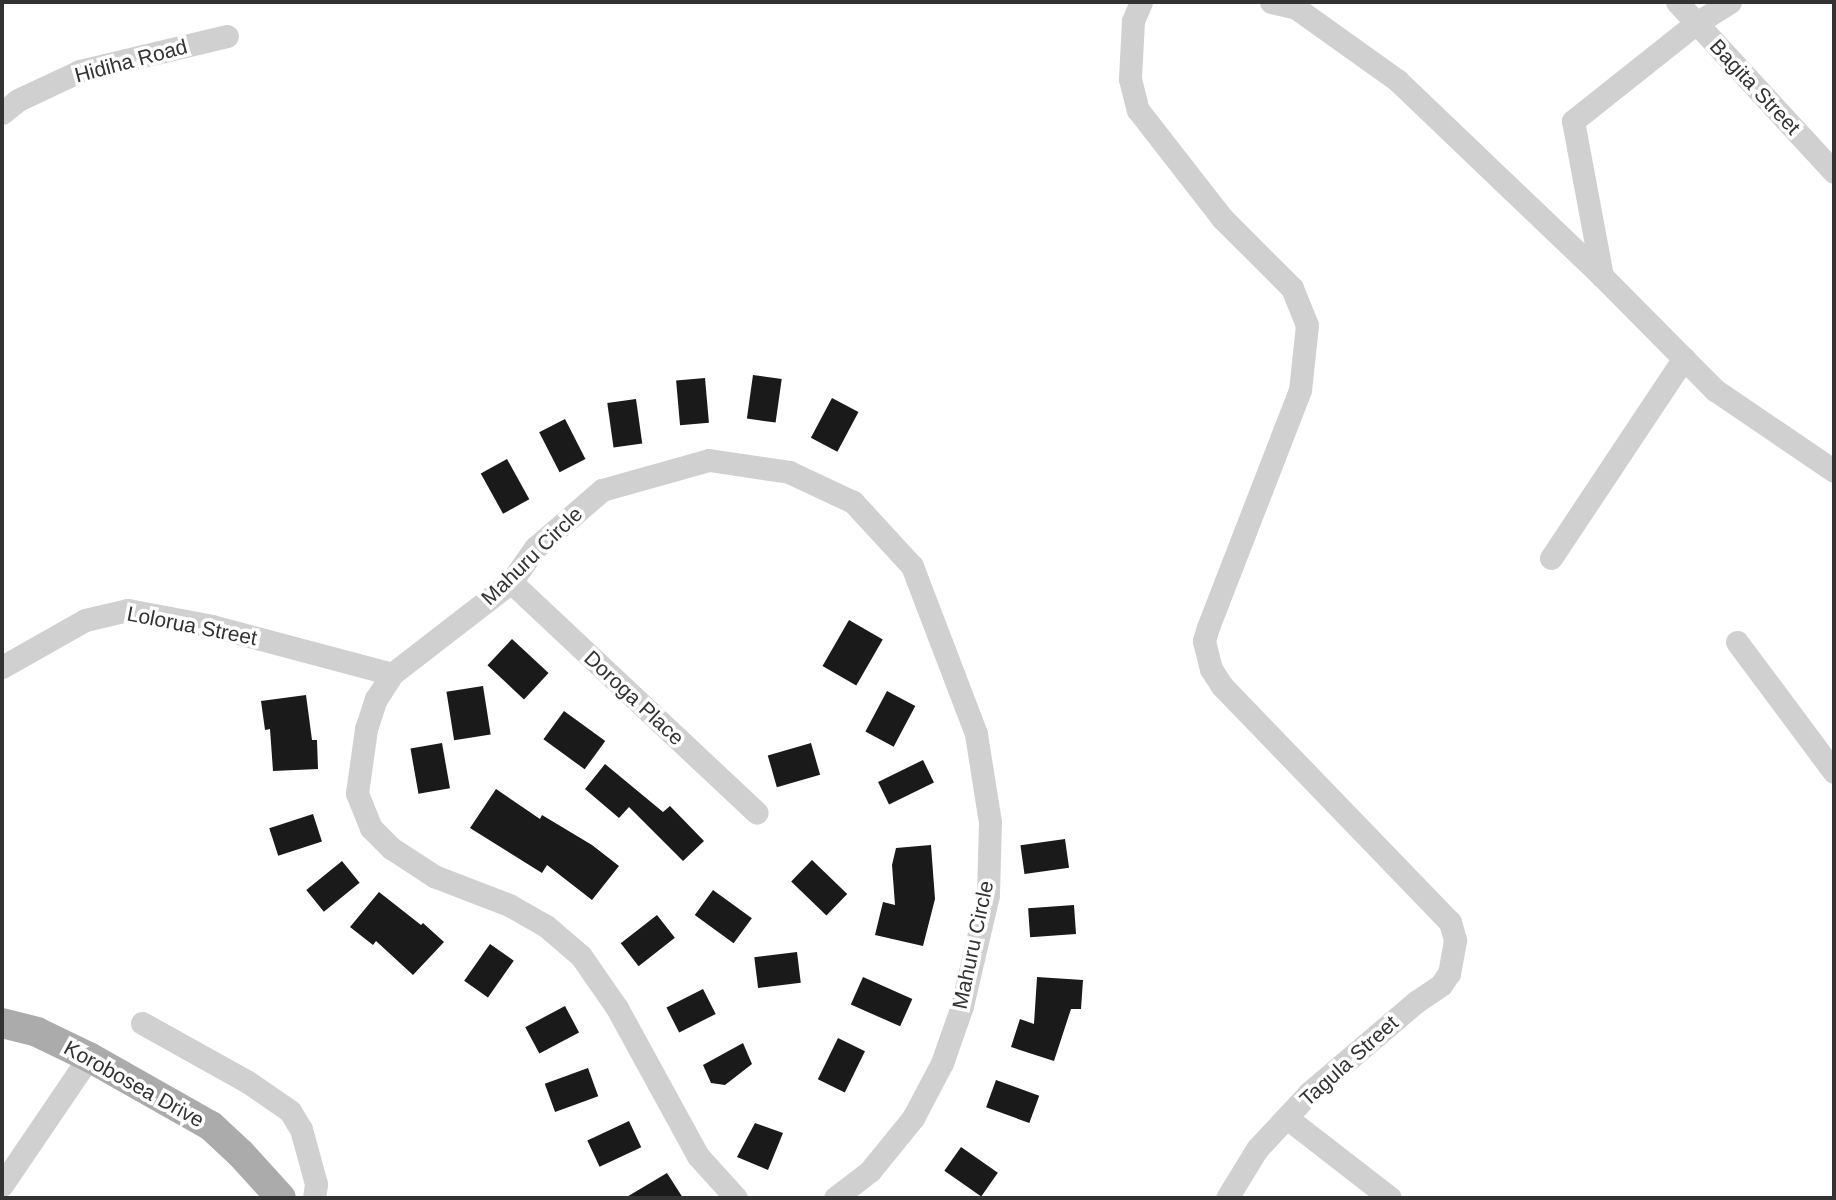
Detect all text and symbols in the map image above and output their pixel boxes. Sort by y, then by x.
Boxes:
street label: Hidiha Road [72,34,190,88]
street label: Bagita Street [1704,34,1806,140]
street label: Mahuru Circle [476,502,588,610]
street label: Lolorua Street [125,601,259,651]
street label: Doroga Place [579,645,689,751]
street label: Mahuru Circle [947,878,999,1012]
street label: Tagula Street [1295,1010,1403,1112]
street label: Korobosea Drive [59,1035,209,1133]

